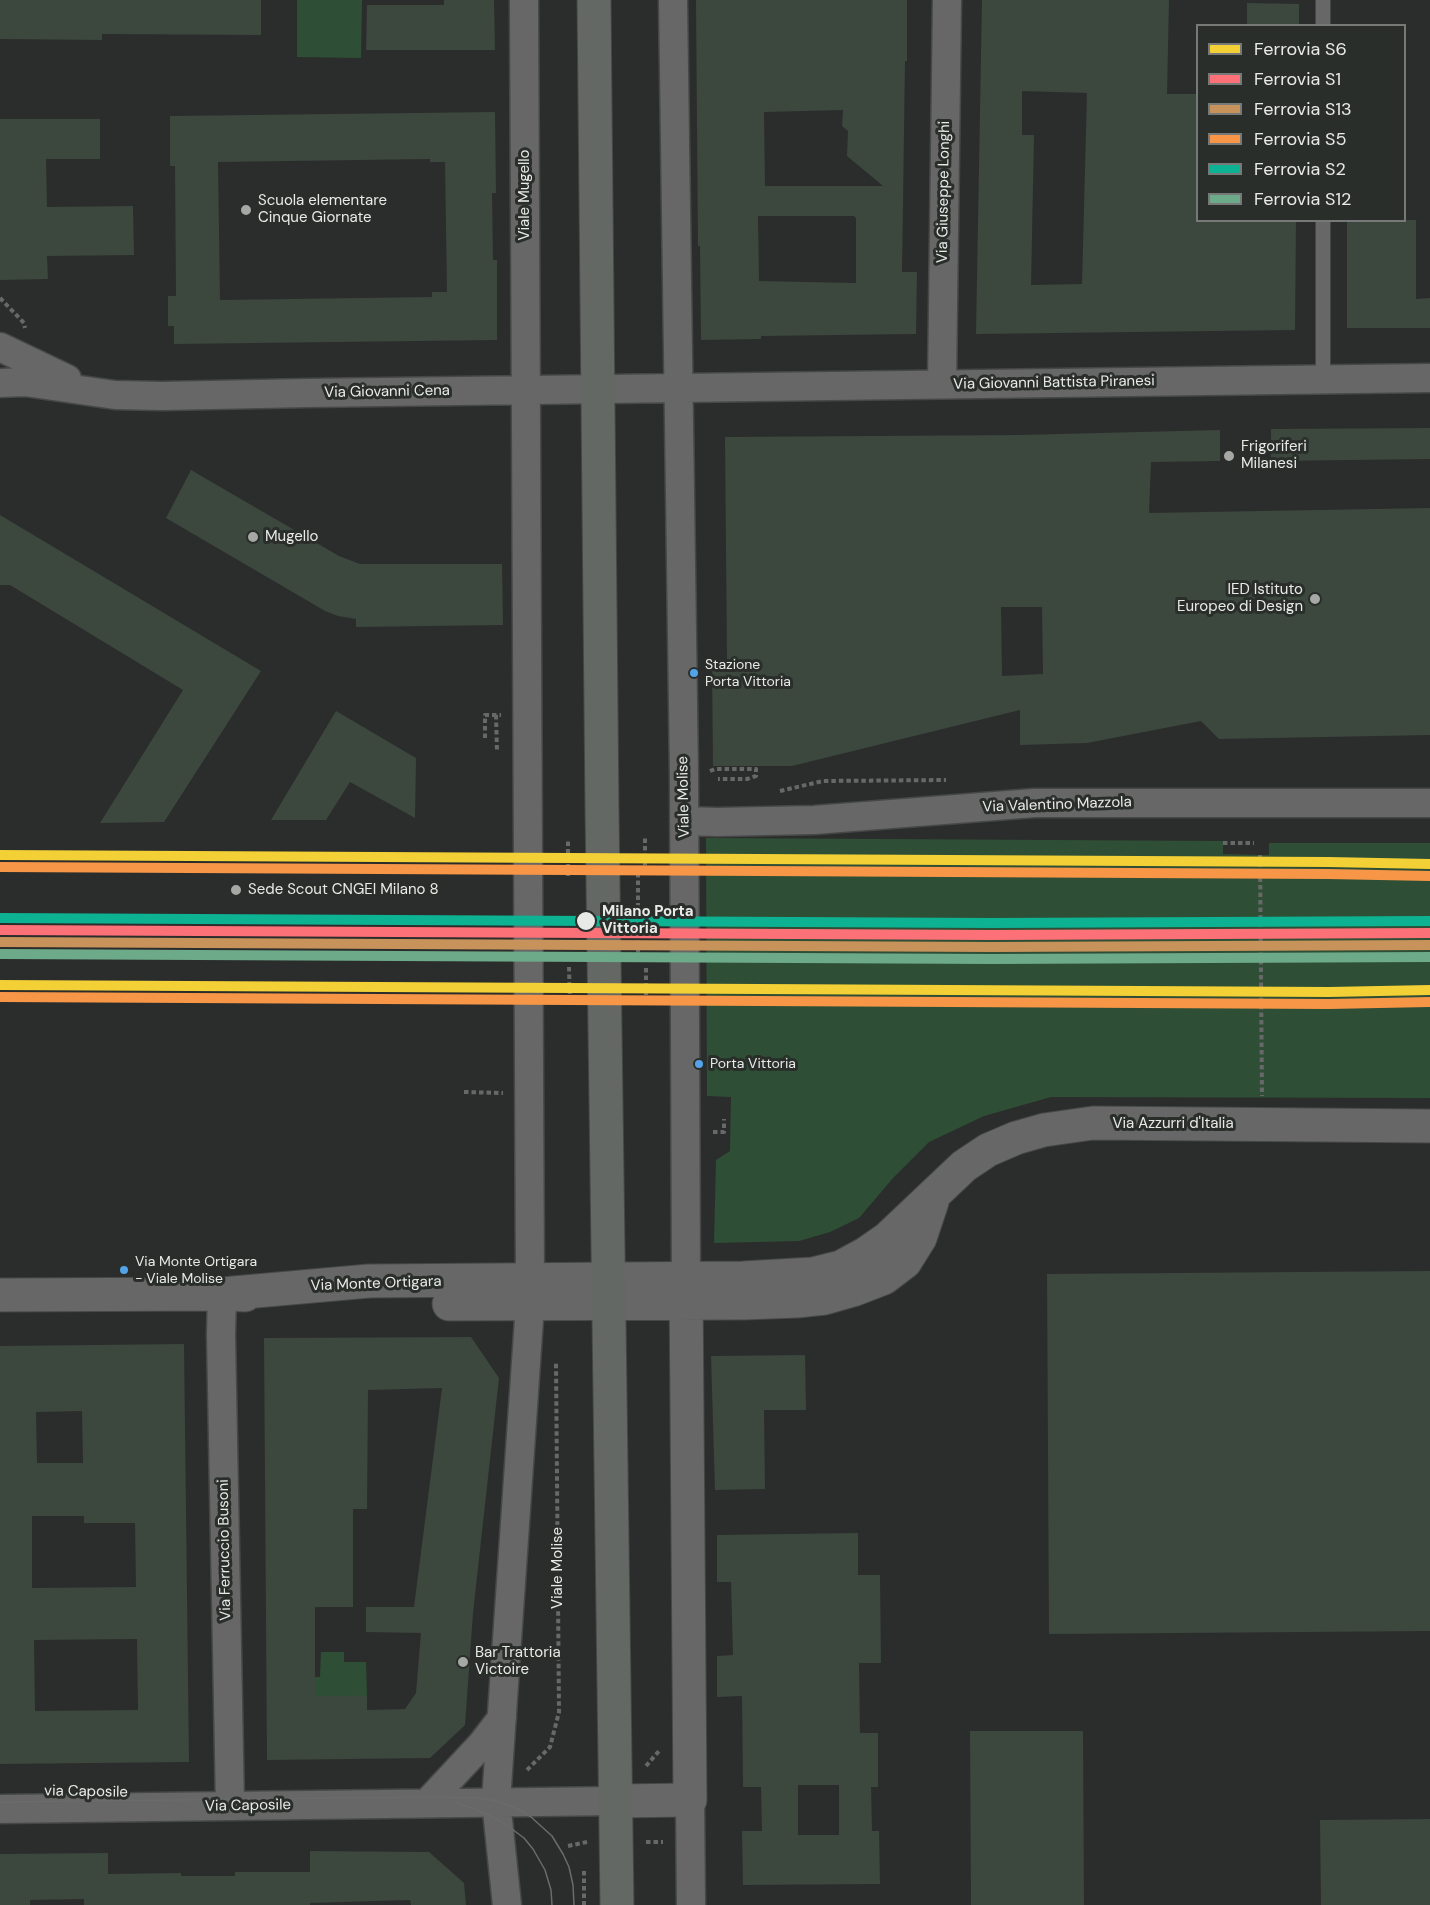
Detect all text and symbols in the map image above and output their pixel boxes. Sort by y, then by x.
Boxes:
legend [1196,24,1406,222]
text: Ferrovia S6 [1254,37,1347,61]
text: Ferrovia S1 [1254,67,1341,91]
text: Ferrovia S13 [1254,97,1352,121]
street label: Via Giuseppe Longhi [934,121,954,263]
text: Ferrovia S5 [1254,127,1346,151]
street label: Viale Mugello [516,149,534,241]
text: Ferrovia S2 [1254,157,1346,181]
text: Ferrovia S12 [1254,187,1352,211]
place label: Scuola elementare Cinque Giornate [258,192,387,227]
marker: Scuola elementare Cinque Giornate [239,203,253,217]
street label: Via Giovanni Battista Piranesi [953,372,1155,394]
street label: Via Giovanni Cena [324,382,450,402]
place label: Frigoriferi Milanesi [1241,438,1307,473]
marker: Frigoriferi Milanesi [1222,449,1236,463]
place label: Mugello [265,528,318,546]
marker: Mugello [246,530,260,544]
place label: IED Istituto Europeo di Design [1177,581,1303,616]
marker: IED Istituto Europeo di Design [1308,592,1322,606]
place label: Stazione Porta Vittoria [705,657,791,690]
marker: Stazione Porta Vittoria [688,667,700,679]
street label: Viale Molise [674,756,694,838]
street label: Via Valentino Mazzola [982,793,1132,817]
place label: Sede Scout CNGEI Milano 8 [248,881,439,899]
marker: Sede Scout CNGEI Milano 8 [229,883,243,897]
place label: Milano Porta Vittoria [602,903,694,938]
marker: Milano Porta Vittoria [575,910,597,932]
place label: Porta Vittoria [710,1056,796,1072]
marker: Porta Vittoria [693,1058,705,1070]
street label: Via Azzurri d'Italia [1112,1115,1234,1133]
place label: Via Monte Ortigara - Viale Molise [135,1254,257,1286]
marker: Via Monte Ortigara - Viale Molise [118,1264,130,1276]
street label: Via Monte Ortigara [310,1273,442,1295]
street label: Via Ferruccio Busoni [215,1479,235,1621]
street label: Viale Molise [549,1527,567,1609]
place label: Bar Trattoria Victoire [475,1644,561,1679]
marker: Bar Trattoria Victoire [456,1655,470,1669]
street label: via Caposile [44,1782,128,1802]
street label: Via Caposile [205,1796,291,1816]

